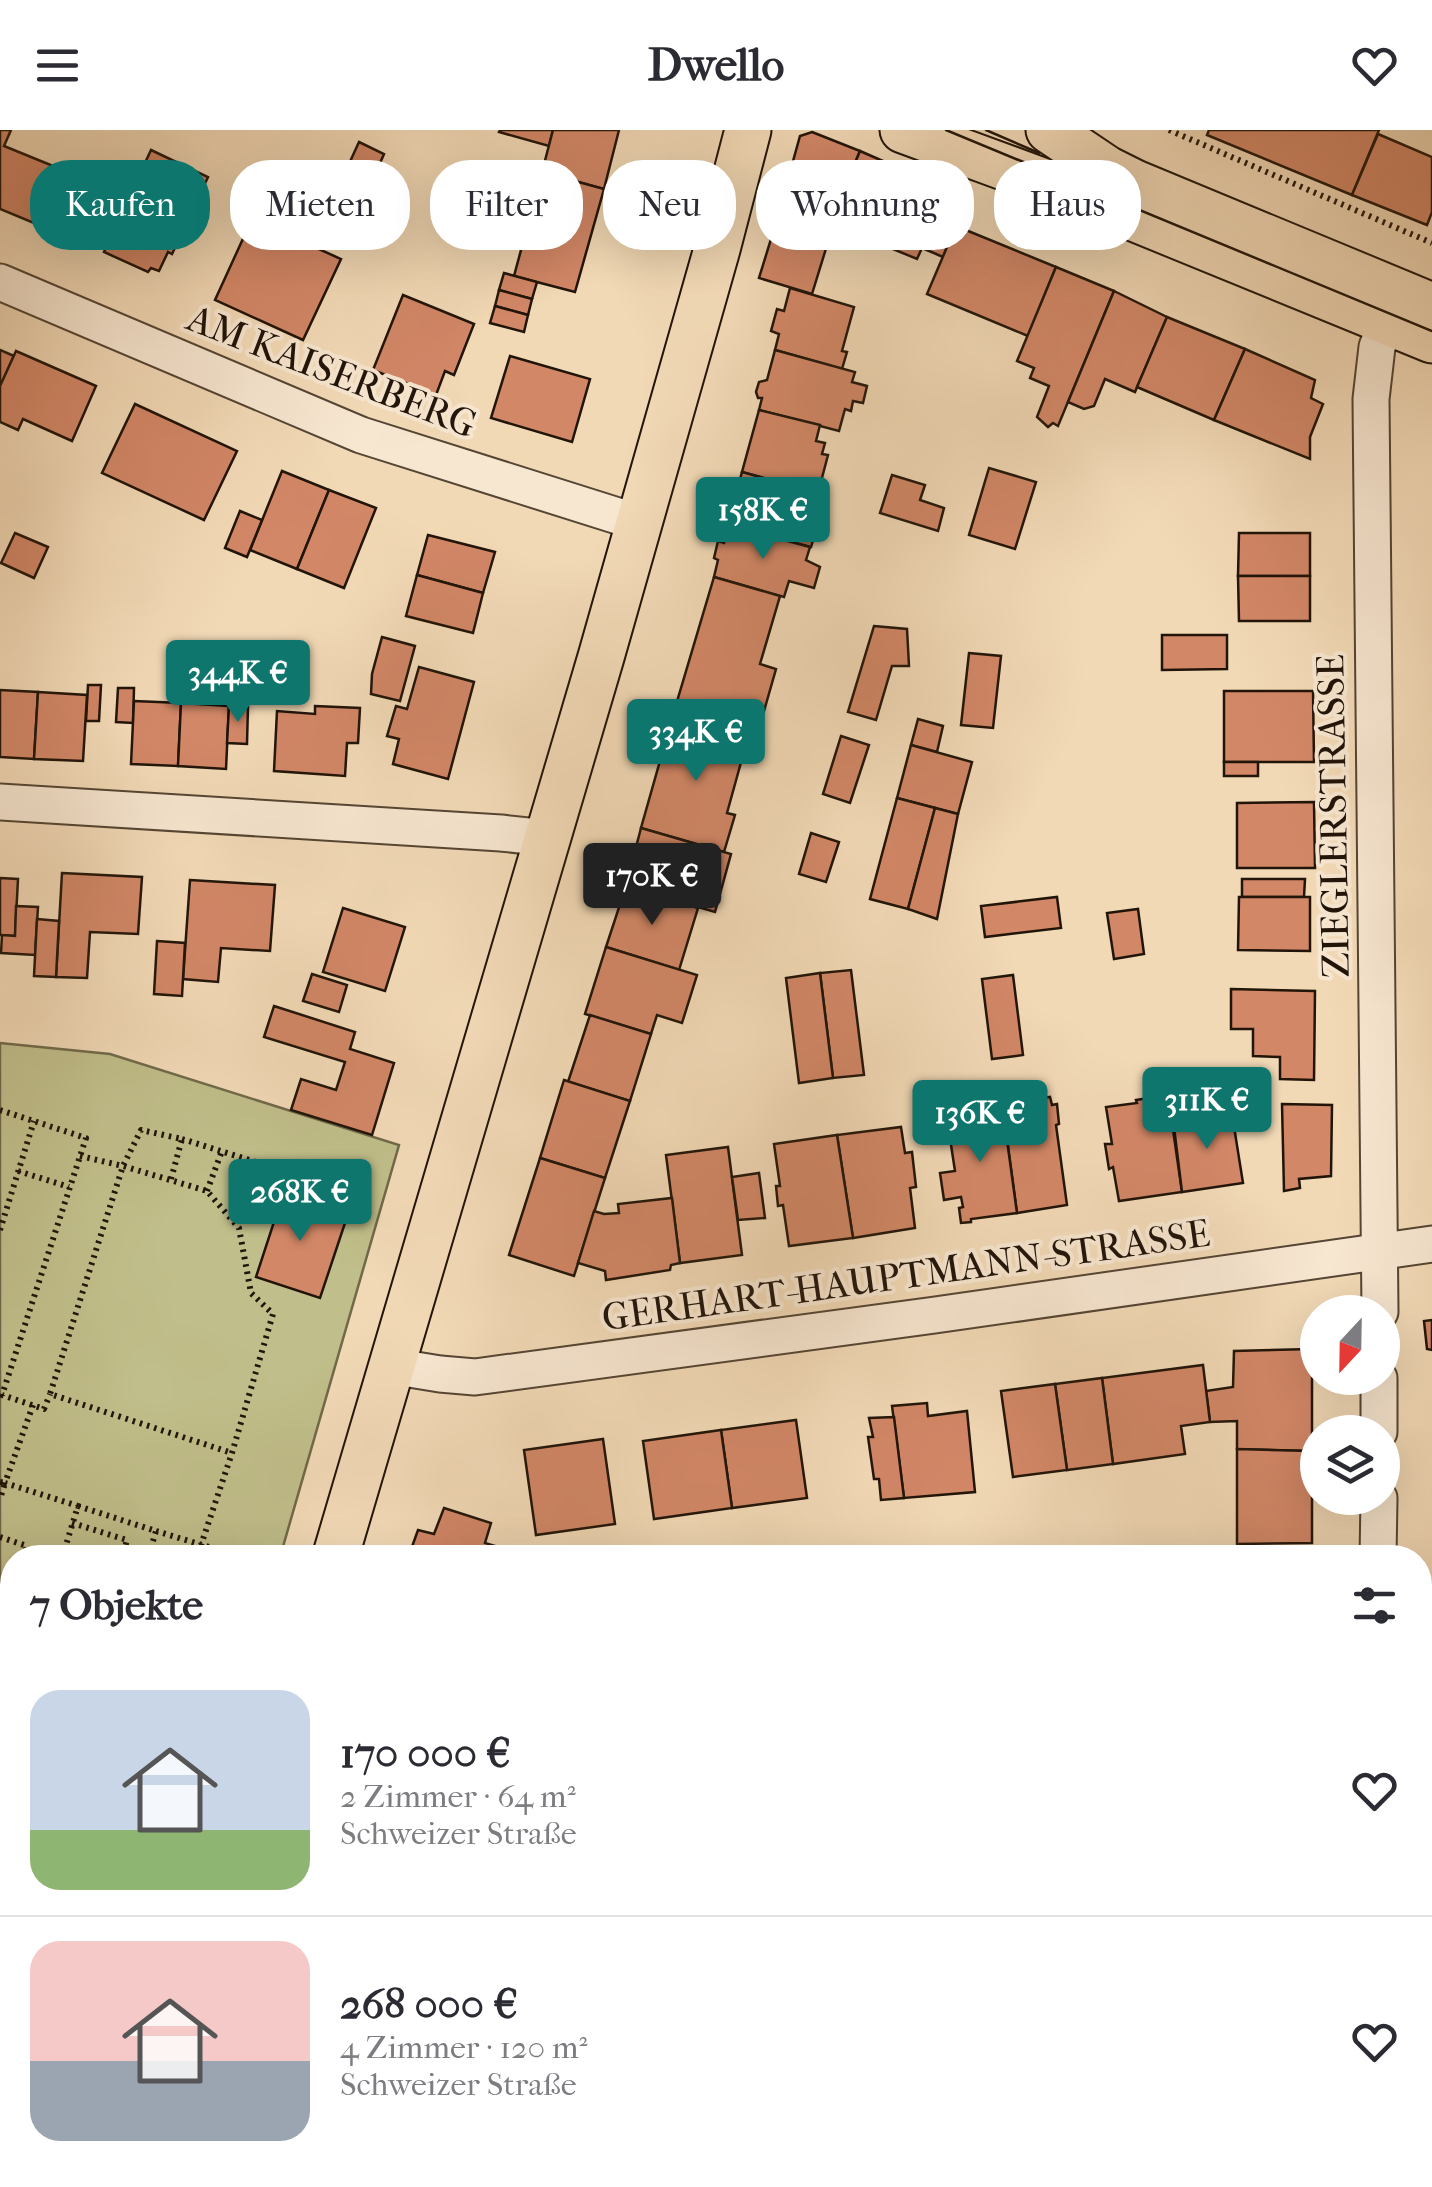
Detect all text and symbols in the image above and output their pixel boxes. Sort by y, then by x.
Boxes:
icon: menu [30,38,85,93]
icon: heart [1347,38,1402,93]
text: Dwello [648,39,784,92]
chip: Kaufen [30,160,210,250]
chip: Mieten [230,160,410,250]
chip: Filter [430,160,583,250]
chip: Neu [603,160,736,250]
chip: Wohnung [756,160,974,250]
chip: Haus [994,160,1141,250]
street label: AM KAISERBERG [179,295,483,447]
pin: 158K € [682,477,844,562]
text: 158K € [718,491,808,528]
pin: 344K € [157,640,319,725]
text: 344K € [188,654,288,691]
street label: ZIEGLERSTRASSE [1308,654,1359,978]
pin: 334K € [615,699,777,784]
text: 334K € [649,713,743,750]
pin: 170K € [571,843,733,928]
text: 170K € [605,857,699,894]
pin: 311K € [1126,1067,1288,1152]
pin: 136K € [899,1080,1061,1165]
text: 311K € [1164,1081,1250,1118]
text: 136K € [934,1094,1026,1131]
pin: 268K € [219,1159,381,1244]
text: 268K € [251,1173,350,1210]
street label: GERHART-HAUPTMANN-STRASSE [599,1211,1213,1340]
north arrow [1300,1295,1400,1395]
map controls [1300,1295,1400,1515]
button: layers [1300,1415,1400,1515]
icon: filters [1347,1578,1402,1633]
text: 7 Objekte [30,1581,203,1630]
text: 170 000 € [340,1729,511,1778]
icon: home [110,1730,230,1850]
icon: heart [1347,1763,1402,1818]
text: 2 Zimmer · 64 m² [340,1778,576,1815]
text: Schweizer Straße [340,1815,576,1852]
text: 268 000 € [340,1980,518,2029]
icon: home [110,1981,230,2101]
icon: heart [1347,2014,1402,2069]
text: 4 Zimmer · 120 m² [340,2029,588,2066]
text: Schweizer Straße [340,2066,576,2103]

